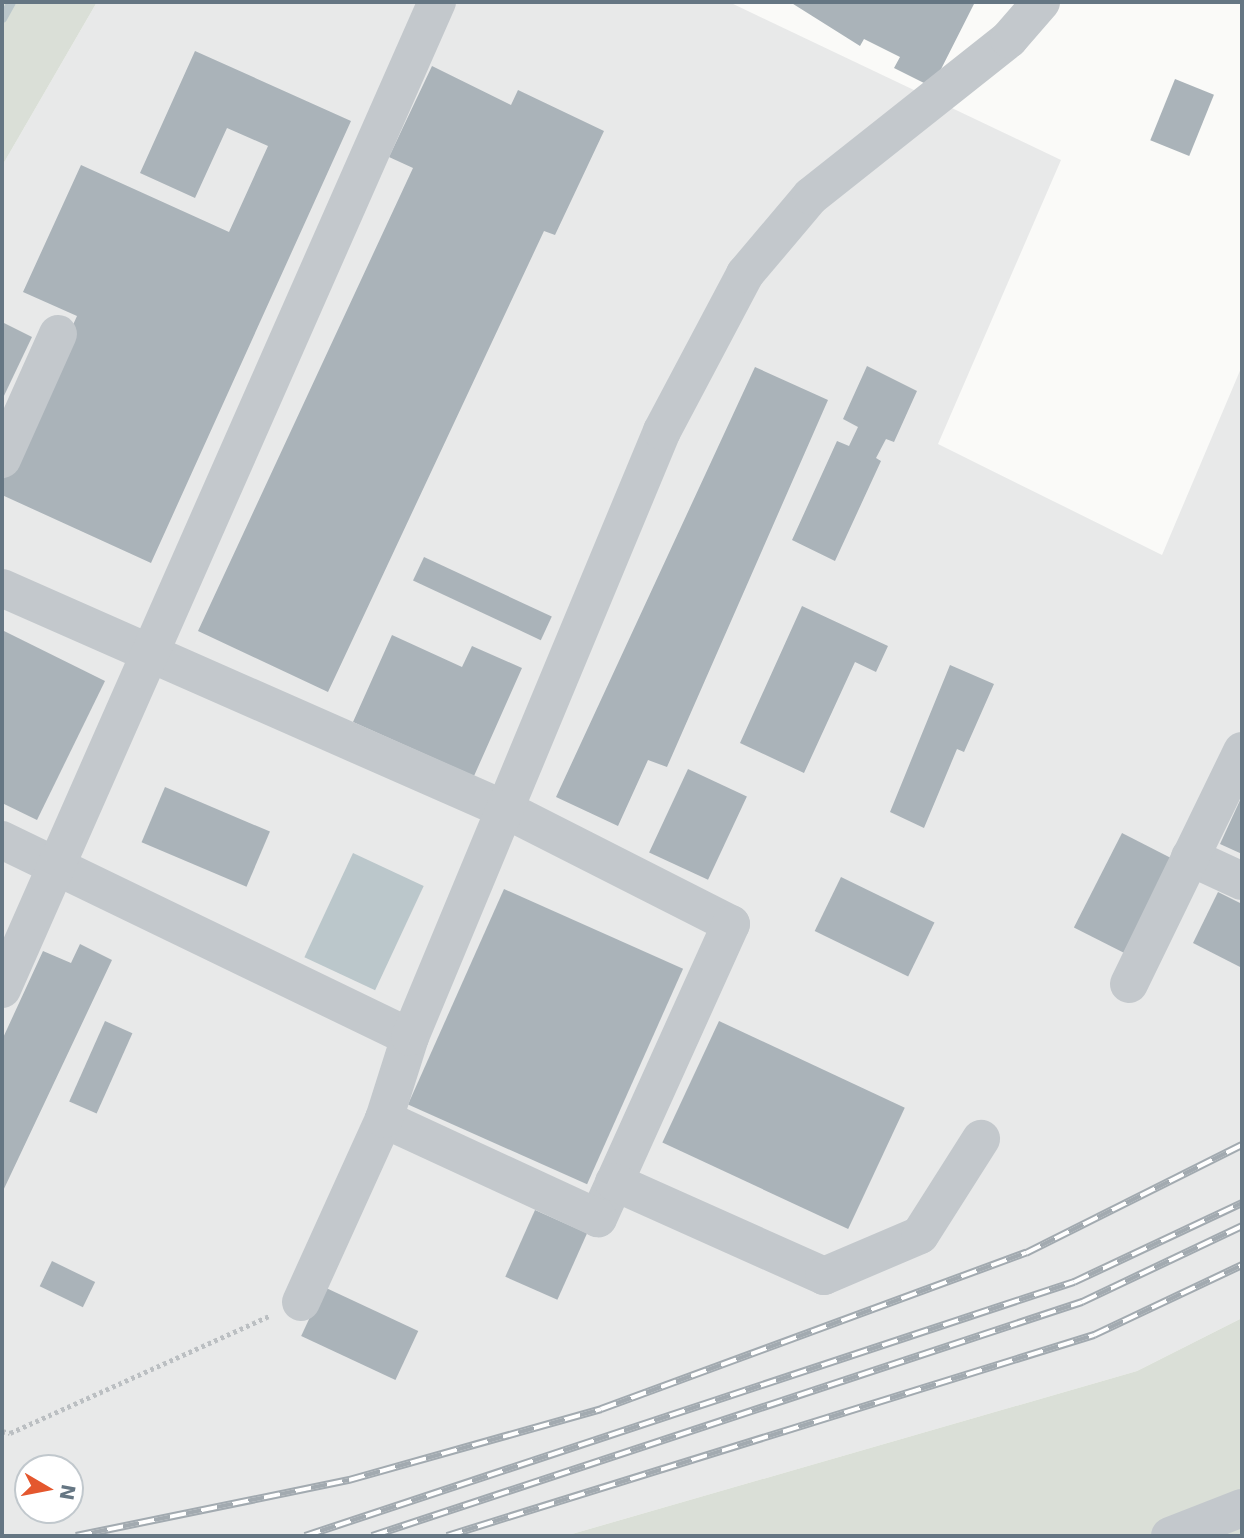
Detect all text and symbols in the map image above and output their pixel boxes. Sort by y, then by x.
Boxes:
north arrow [14,1454,84,1524]
text: N [55,1483,80,1502]

